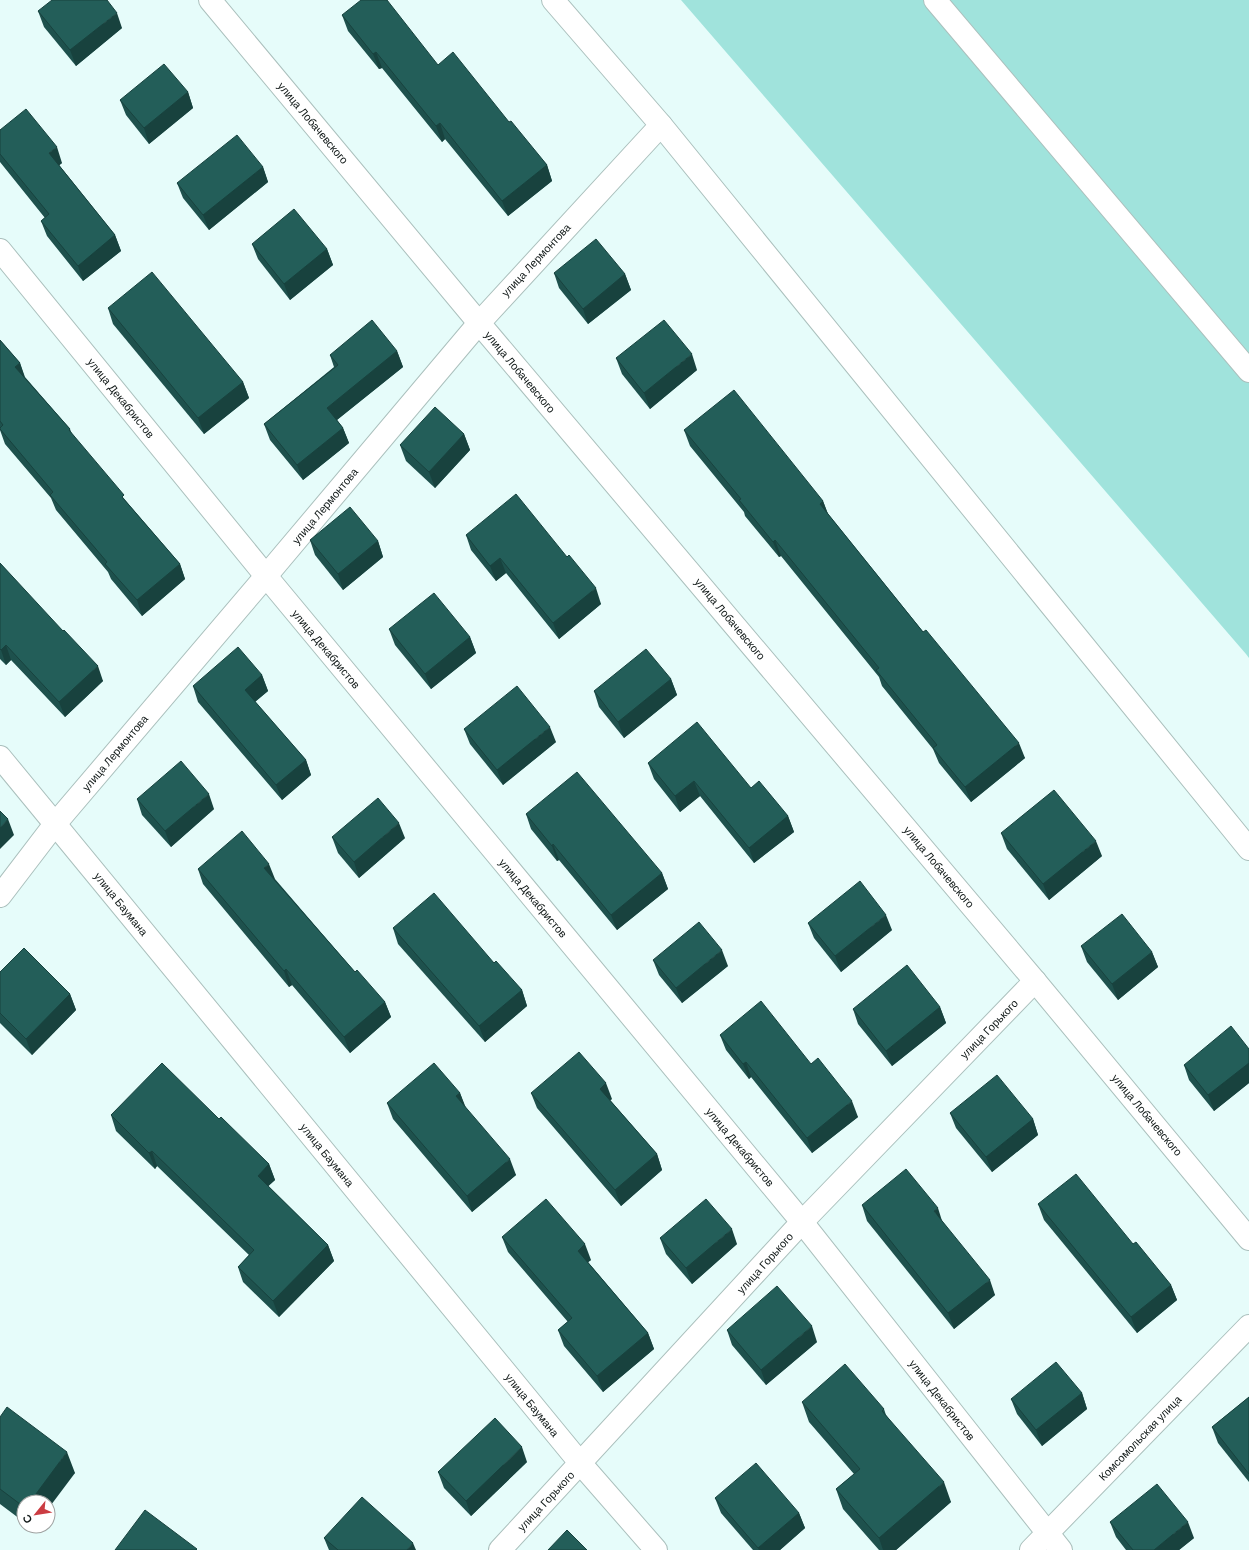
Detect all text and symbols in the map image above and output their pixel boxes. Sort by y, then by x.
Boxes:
street label: улица Лобачевского [275,79,351,167]
street label: улица Лермонтова [498,220,574,300]
street label: улица Лобачевского [482,328,558,416]
street label: улица Декабристов [84,355,158,441]
street label: улица Лермонтова [289,464,362,547]
street label: улица Лобачевского [692,575,768,663]
street label: улица Декабристов [289,607,363,691]
street label: улица Лермонтова [79,711,152,794]
street label: улица Лобачевского [901,823,977,911]
street label: улица Декабристов [496,856,570,940]
street label: улица Баумана [91,869,151,939]
street label: улица Горького [957,996,1021,1062]
street label: улица Лобачевского [1109,1071,1185,1159]
street label: улица Декабристов [703,1105,777,1189]
street label: улица Баумана [297,1120,357,1190]
street label: улица Горького [734,1230,796,1296]
street label: улица Декабристов [906,1357,978,1443]
street label: улица Баумана [502,1370,562,1440]
street label: Комсомольская улица [1096,1392,1185,1484]
street label: улица Горького [515,1468,577,1534]
north arrow [16,1494,56,1534]
text: С [19,1512,35,1526]

